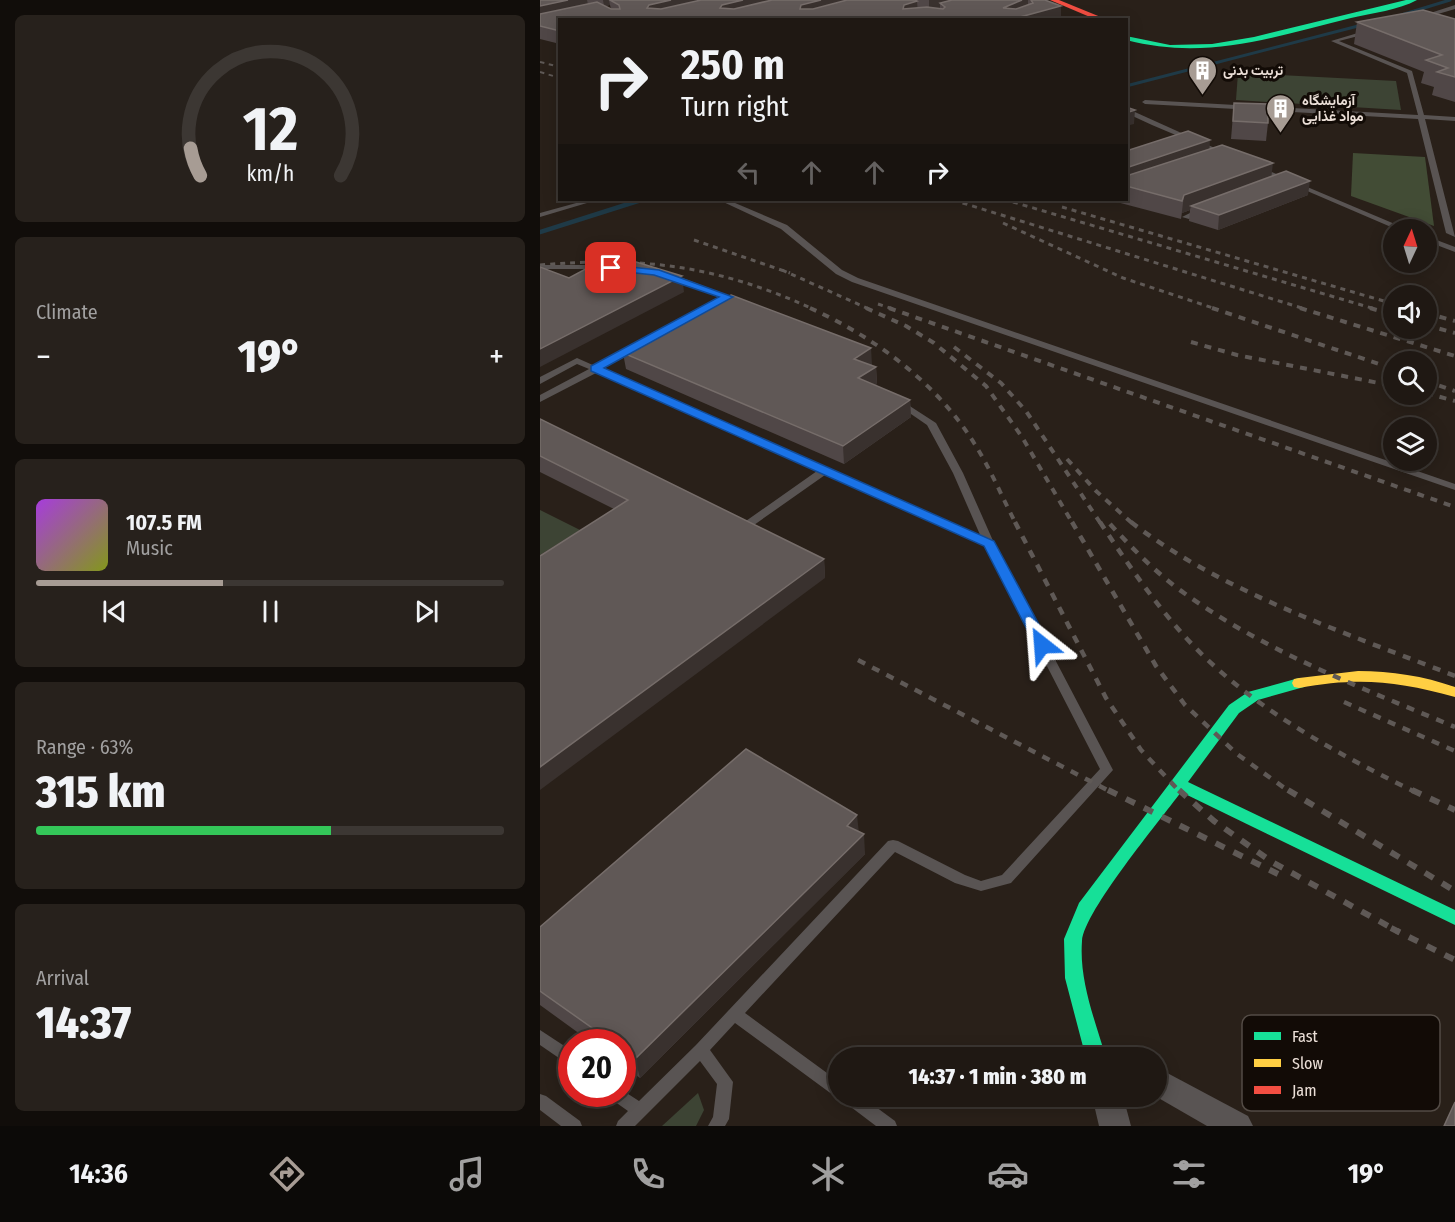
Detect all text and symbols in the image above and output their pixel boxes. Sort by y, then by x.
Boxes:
text: 250 m [681,40,785,90]
icon: right [582,42,660,120]
building icon: تربیت بدنی [1186,54,1218,96]
place label: تربیت بدنی [1223,62,1284,79]
text: Turn right [681,91,789,123]
text: 12 [242,92,298,167]
building icon: آزمایشگاه مواد غذایی [1265,92,1297,134]
place label: آزمایشگاه مواد غذایی [1302,92,1364,125]
icon: left [732,156,765,189]
icon: ahead [795,156,828,189]
icon: ahead [858,156,891,189]
icon: right [921,156,954,189]
text: km/h [246,161,294,187]
north arrow [1383,219,1437,273]
map controls [1383,219,1437,471]
pin [585,242,636,293]
icon: arrive [594,251,627,284]
button: sound [1383,285,1437,339]
text: Climate [36,300,98,324]
text: 19° [238,330,302,384]
text: − [36,337,51,377]
text: + [489,337,504,377]
button: search [1383,351,1437,405]
button: layers [1383,417,1437,471]
text: 107.5 FM [126,509,202,536]
text: Music [126,536,173,560]
icon: previous [98,595,131,628]
icon: pause [254,595,287,628]
icon: next [410,595,443,628]
position arrow [1010,613,1074,677]
text: Range · 63% [36,735,133,759]
text: 315 km [36,765,166,819]
text: Arrival [36,966,89,990]
text: 14:37 [36,996,131,1050]
legend [1242,1015,1440,1111]
text: Fast [1292,1027,1319,1046]
speed limit sign: 20 [558,1029,636,1107]
text: Slow [1292,1054,1323,1073]
text: 14:37 · 1 min · 380 m [909,1063,1086,1090]
text: Jam [1292,1081,1317,1100]
icon: directions [266,1153,308,1195]
icon: music [446,1153,488,1195]
icon: phone [627,1153,669,1195]
icon: climate [807,1153,849,1195]
icon: car [987,1153,1029,1195]
icon: filters [1168,1153,1210,1195]
text: 14:36 [69,1158,128,1190]
text: 19° [1348,1158,1386,1190]

